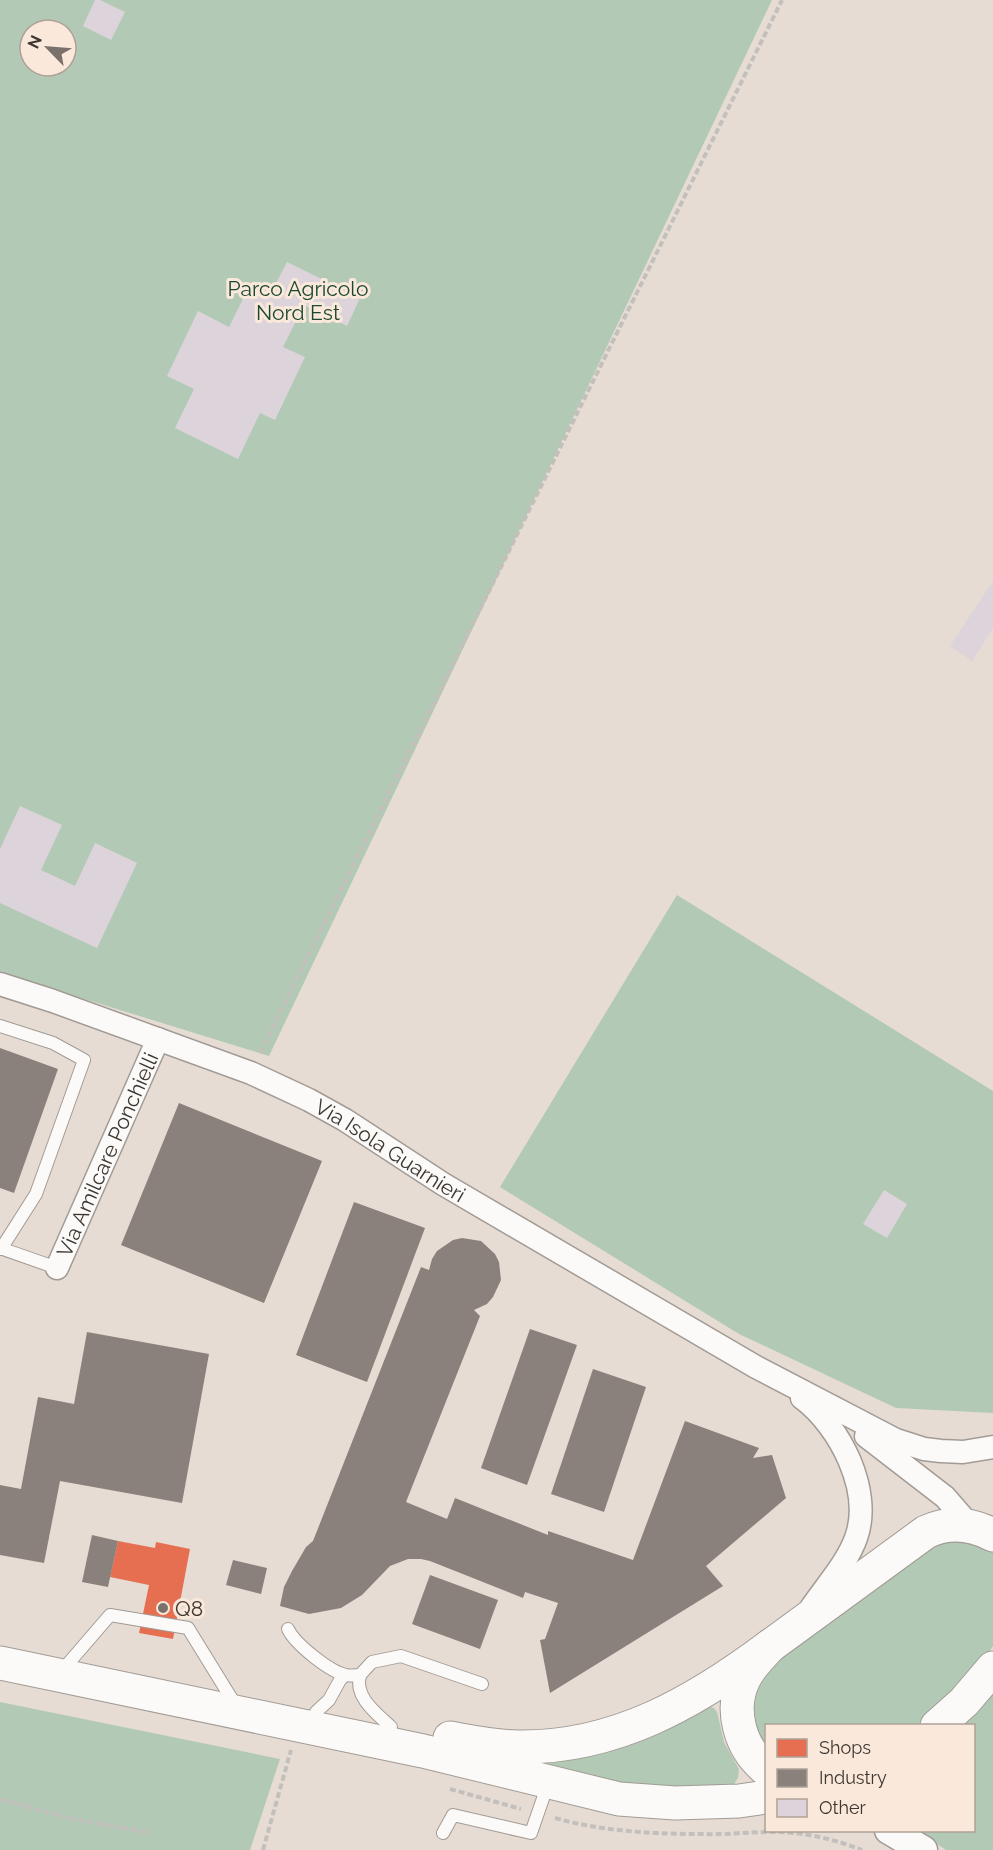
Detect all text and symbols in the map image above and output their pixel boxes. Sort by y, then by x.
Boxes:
north arrow [18,18,78,78]
text: N [24,32,46,51]
park label: Parco Agricolo Nord Est [228,276,368,325]
street label: Via Amilcare Ponchielli [51,1048,163,1261]
street label: Via Isola Guarnieri [311,1093,470,1207]
place label: Q8 [175,1596,203,1621]
marker: Q8 [156,1601,170,1615]
legend [765,1724,975,1832]
text: Shops [819,1737,871,1758]
text: Industry [819,1767,887,1788]
text: Other [819,1797,867,1818]

